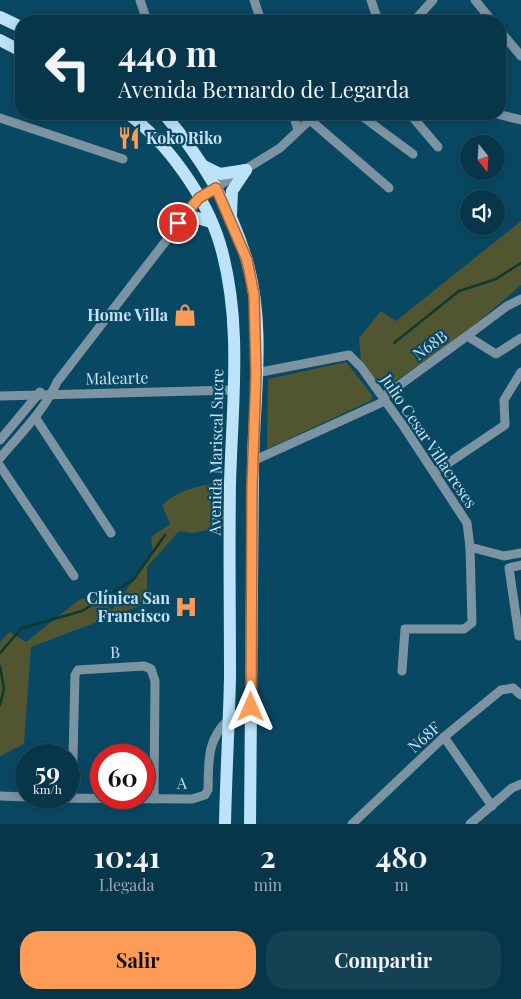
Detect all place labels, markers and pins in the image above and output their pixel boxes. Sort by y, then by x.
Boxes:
restaurant icon: Koko Riko [116,125,142,151]
place label: Koko Riko [146,127,222,148]
pin [157,202,199,244]
shop icon: Home Villa [172,302,198,328]
place label: Home Villa [87,304,169,325]
place label: Clínica San Francisco [87,587,170,626]
hospital icon: Clínica San Francisco [173,594,199,620]

